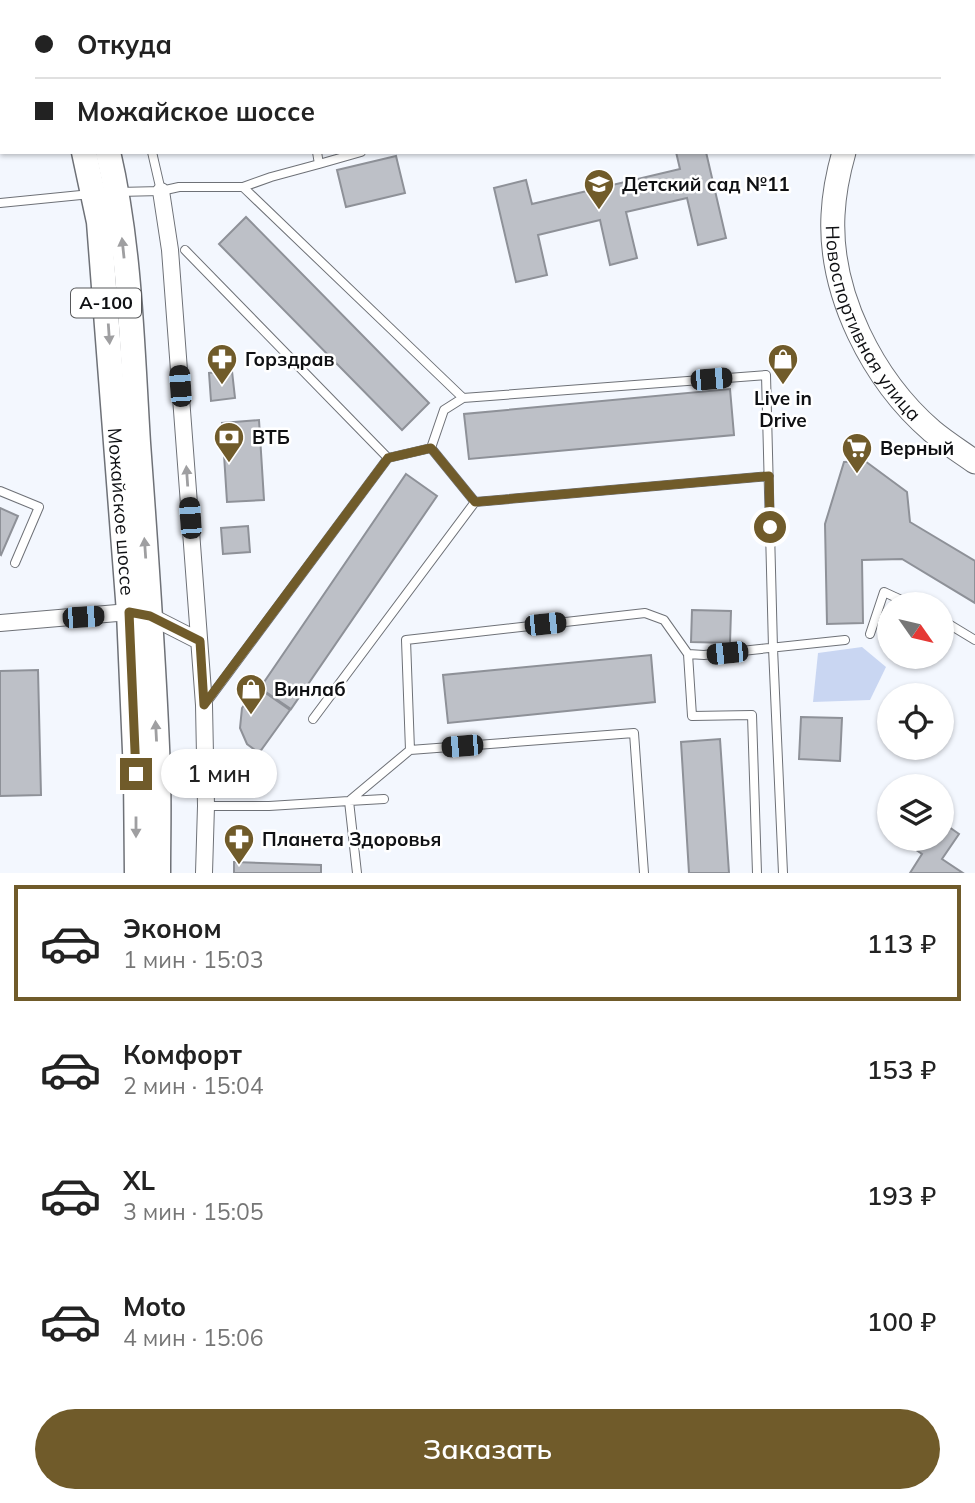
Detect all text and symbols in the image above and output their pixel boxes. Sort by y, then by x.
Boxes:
text: Откуда [77,28,172,61]
text: Можайское шоссе [77,95,315,128]
school or university icon: Детский сад №11 [582,167,616,211]
place label: Детский сад №11 [622,172,790,196]
street label: Новоспортивная улица [821,225,926,426]
one-way arrow [117,237,128,259]
road number: А-100 [71,288,141,318]
one-way arrow [103,324,114,346]
pharmacy icon: Горздрав [205,342,239,386]
shop icon: Live in Drive [766,342,800,386]
place label: Горздрав [245,347,335,371]
car [169,364,192,408]
car [690,367,733,391]
place label: Live in Drive [754,386,812,432]
bank icon: ВТБ [212,420,246,464]
place label: ВТБ [252,425,290,449]
street label: Можайское шоссе [103,427,140,596]
supermarket icon: Верный [840,431,874,475]
place label: Верный [880,436,954,460]
one-way arrow [181,464,192,486]
car [179,496,202,540]
route start [754,511,786,543]
one-way arrow [140,537,151,559]
north arrow [877,592,954,668]
map controls [877,592,954,851]
car [62,605,105,629]
car [524,611,567,637]
car [706,640,749,666]
shop icon: Винлаб [234,672,268,716]
place label: Винлаб [274,677,346,701]
button: locate [877,683,954,760]
one-way arrow [150,720,161,742]
car [441,734,484,758]
callout: 1 мин [160,750,276,798]
route end [120,758,152,790]
text: 1 мин [187,759,251,788]
button: layers [877,774,954,851]
one-way arrow [130,817,142,839]
pharmacy icon: Планета Здоровья [222,822,256,866]
place label: Планета Здоровья [262,827,441,851]
icon: car [39,912,102,975]
text: Эконом [123,912,222,945]
text: 113 ₽ [867,927,936,960]
text: 1 мин · 15:03 [123,945,263,974]
icon: car [39,1038,102,1101]
text: Комфорт [123,1038,242,1071]
text: 153 ₽ [867,1053,936,1086]
text: 2 мин · 15:04 [123,1071,263,1100]
icon: car [39,1164,102,1227]
text: XL [123,1164,155,1197]
text: 193 ₽ [867,1179,936,1212]
text: 3 мин · 15:05 [123,1197,263,1226]
icon: car [39,1290,102,1353]
text: Moto [123,1290,186,1323]
text: 100 ₽ [867,1305,936,1338]
text: 4 мин · 15:06 [123,1323,263,1352]
button: Заказать [35,1409,940,1489]

